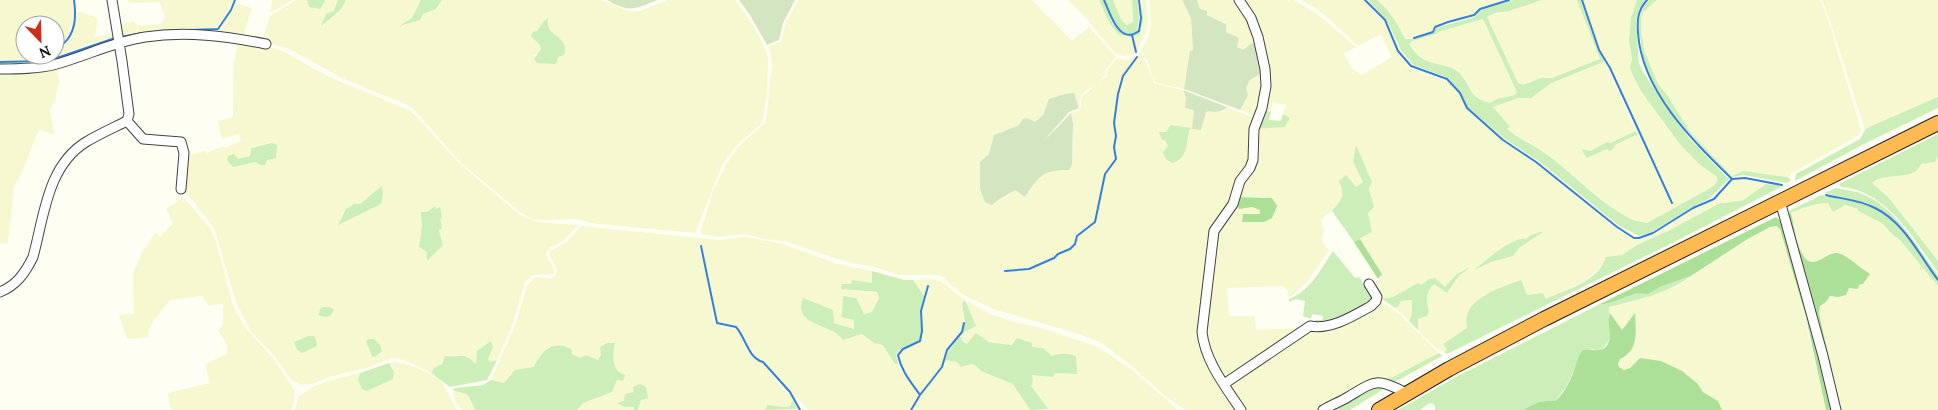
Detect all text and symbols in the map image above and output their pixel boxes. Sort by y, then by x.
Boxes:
north arrow [15,15,65,65]
text: N [36,42,54,62]

